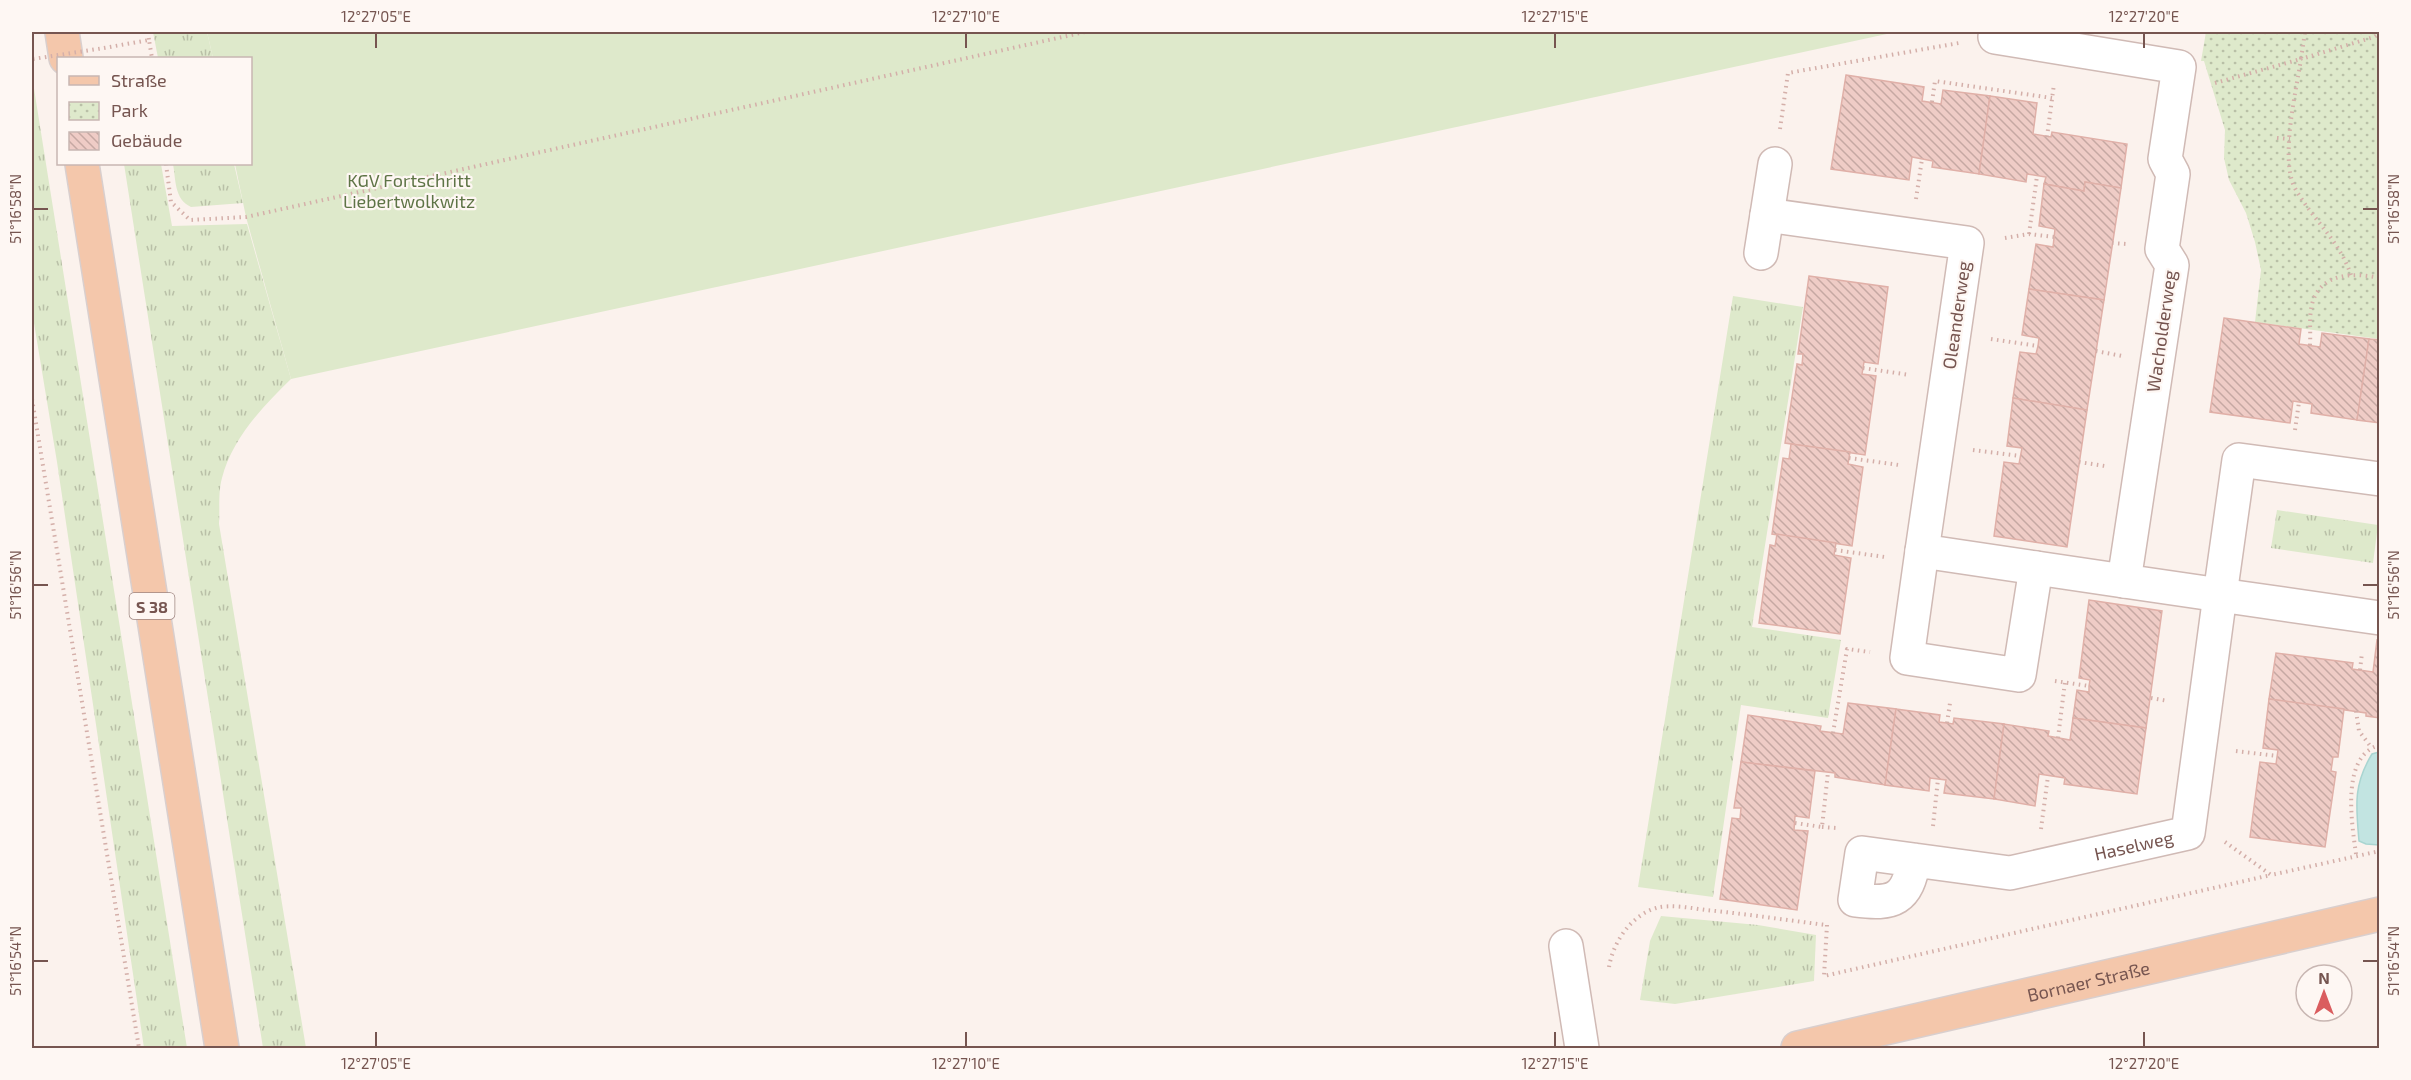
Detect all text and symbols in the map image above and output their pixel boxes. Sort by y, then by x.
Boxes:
text: 12°27'05"E [341,7,411,25]
text: 12°27'10"E [932,7,1000,25]
text: 12°27'15"E [1522,7,1588,25]
text: 12°27'20"E [2109,7,2179,25]
legend [57,57,252,165]
text: Straße [111,69,167,91]
text: Park [111,99,148,121]
text: Gebäude [111,129,182,151]
park label: KGV Fortschritt Liebertwolkwitz [343,169,475,212]
text: 51°16'58"N [6,174,24,244]
text: 51°16'58"N [2384,174,2402,244]
street label: Oleanderweg [1938,259,1974,371]
street label: Wacholderweg [2142,268,2180,394]
text: 51°16'56"N [6,550,24,620]
text: 51°16'56"N [2384,550,2402,620]
road number: S 38 [130,593,174,619]
street label: Haselweg [2092,826,2175,865]
text: 51°16'54"N [6,926,24,996]
text: 51°16'54"N [2384,926,2402,996]
street label: Bornaer Straße [2025,956,2152,1006]
north arrow [2294,963,2354,1023]
text: N [2318,968,2330,987]
text: 12°27'05"E [341,1054,411,1072]
text: 12°27'10"E [932,1054,1000,1072]
text: 12°27'15"E [1522,1054,1588,1072]
text: 12°27'20"E [2109,1054,2179,1072]

